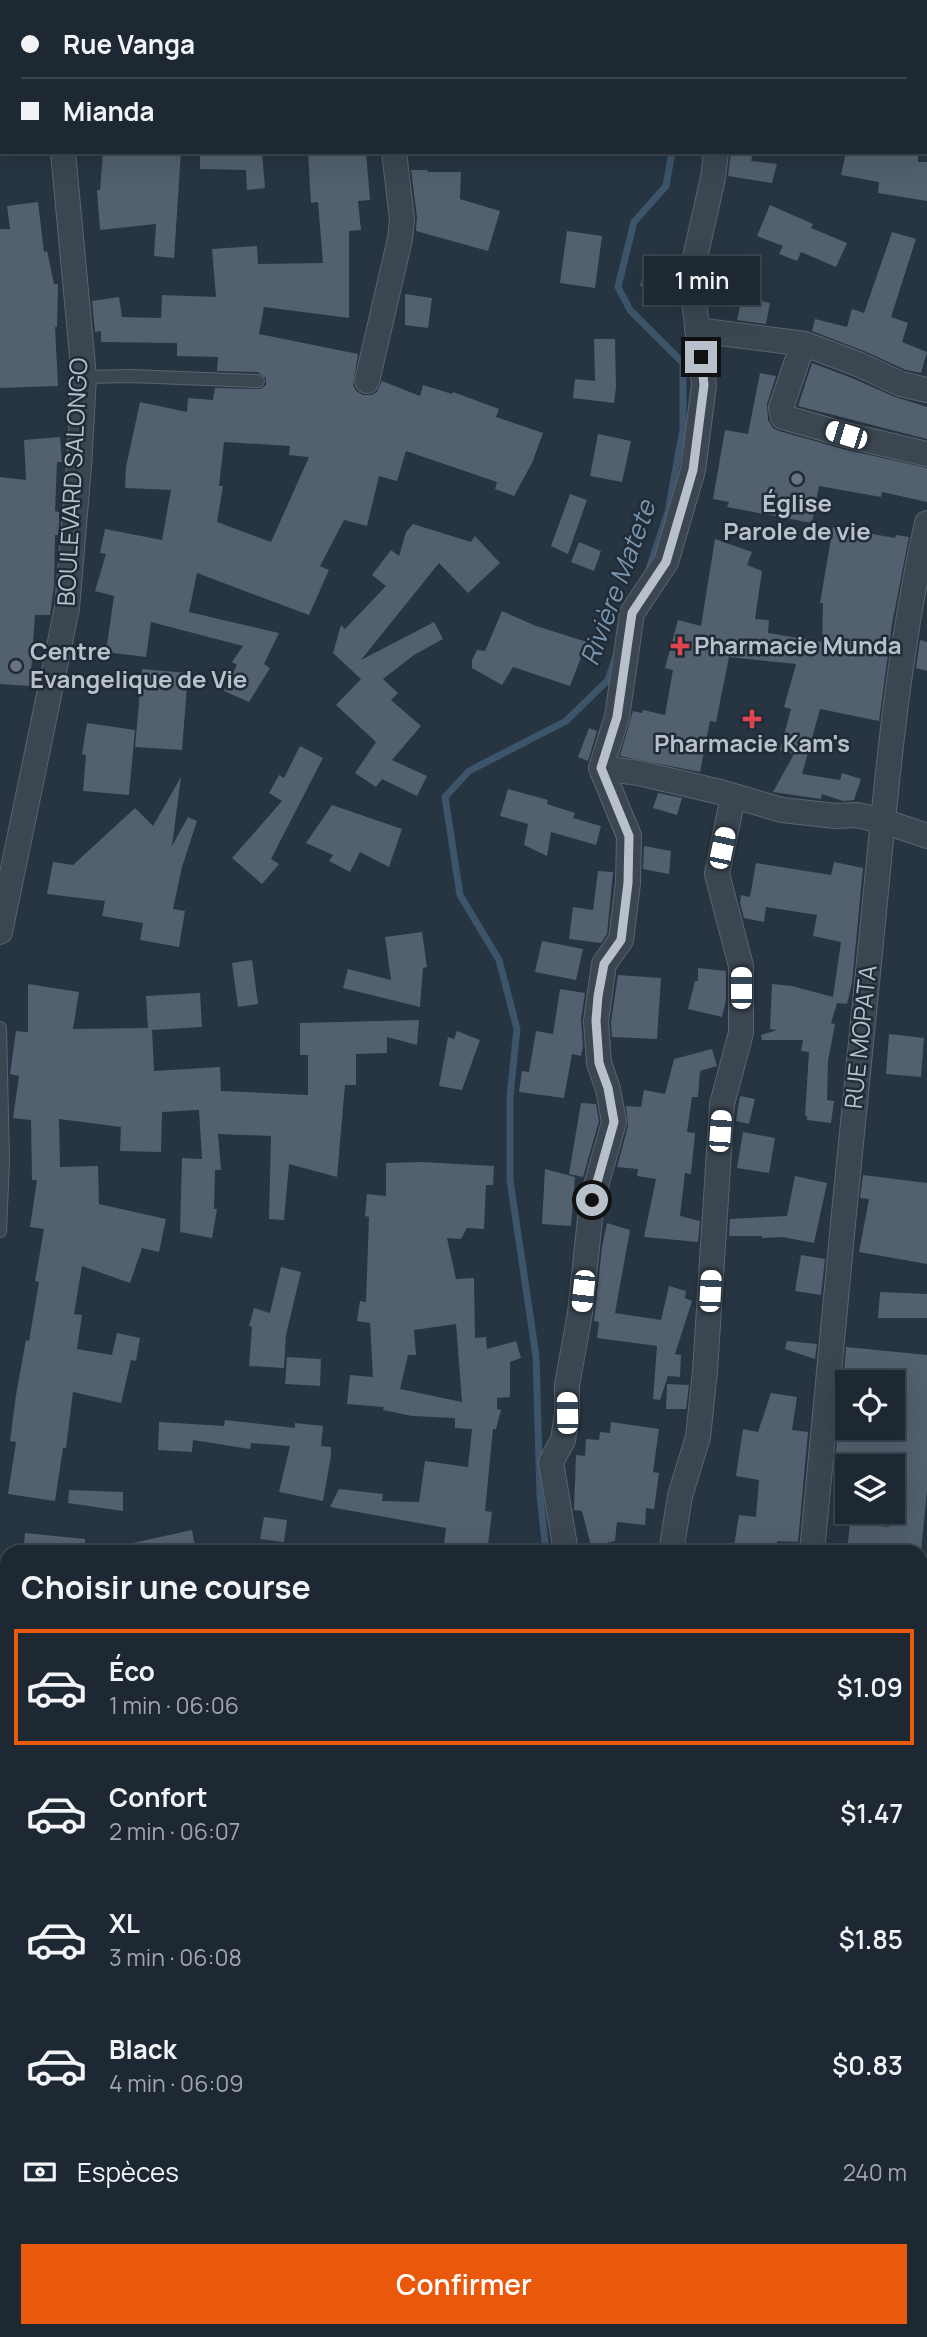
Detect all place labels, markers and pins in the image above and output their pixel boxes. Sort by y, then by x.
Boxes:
marker: Église Parole de vie [789,471,805,487]
place label: Église Parole de vie [723,486,871,547]
place label: Pharmacie Munda [694,628,902,661]
place label: Centre Evangelique de Vie [30,634,247,695]
marker: Pharmacie Munda [672,638,688,654]
marker: Centre Evangelique de Vie [8,658,24,674]
marker: Pharmacie Kam's [744,711,760,727]
place label: Pharmacie Kam's [654,726,850,759]

